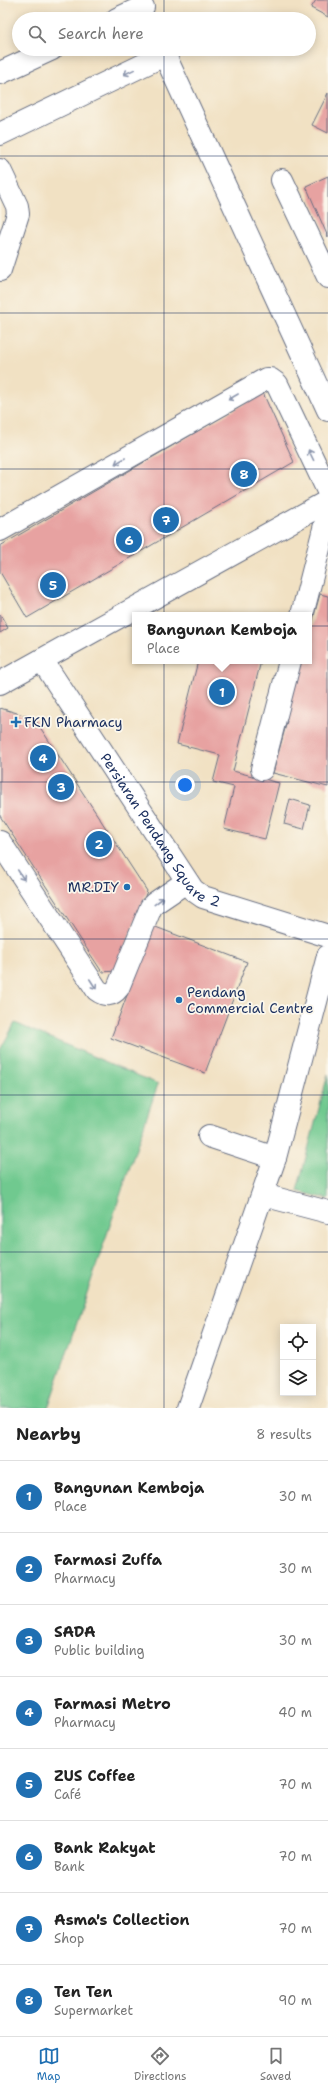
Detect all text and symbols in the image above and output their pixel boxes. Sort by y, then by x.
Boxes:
search box [12,12,316,56]
icon: search [26,23,48,45]
text: Search here [58,24,144,44]
one-way arrow [123,69,135,76]
one-way arrow [227,393,239,401]
one-way arrow [307,450,314,462]
one-way arrow [114,458,126,466]
pin: 8 [231,459,257,489]
pin: 7 [153,505,179,535]
pin: 6 [116,525,142,555]
pin: 5 [40,570,66,600]
popup [132,612,312,664]
text: Bangunan Kemboja [147,620,297,640]
text: Place [147,640,180,657]
pin: 1 [209,677,235,707]
place label: FKN Pharmacy [24,713,122,731]
marker: FKN Pharmacy [11,717,21,727]
pin: 4 [30,743,56,773]
street label: Persiaran Pendang Square 2 [96,747,230,907]
pin: 3 [48,772,74,802]
your location [175,775,195,795]
pin: 2 [86,829,112,859]
one-way arrow [18,869,26,881]
place label: MR.DIY [68,878,120,896]
marker: MR.DIY [122,882,132,892]
one-way arrow [153,897,164,905]
one-way arrow [89,978,97,989]
place label: Pendang Commercial Centre [187,983,314,1017]
marker: Pendang Commercial Centre [174,995,184,1005]
map controls [280,1324,316,1396]
button: locate [280,1324,316,1360]
button: layers [280,1360,316,1396]
text: Nearby [16,1423,81,1445]
text: 8 results [256,1426,312,1443]
text: Bangunan Kemboja [54,1478,204,1498]
text: 1 [26,1488,32,1505]
text: 30 m [278,1488,312,1505]
text: Place [54,1498,87,1515]
text: Farmasi Zuffa [54,1550,162,1570]
text: 2 [24,1560,34,1577]
text: 30 m [278,1560,312,1577]
text: Pharmacy [54,1570,116,1587]
text: SADA [54,1622,96,1642]
text: 3 [24,1632,34,1649]
text: 30 m [278,1632,312,1649]
text: Public building [54,1642,145,1659]
text: Farmasi Metro [54,1694,171,1714]
text: 4 [24,1704,34,1721]
text: 40 m [278,1704,312,1721]
text: Pharmacy [54,1714,116,1731]
text: ZUS Coffee [54,1766,136,1786]
text: 5 [25,1776,33,1793]
text: 70 m [278,1776,312,1793]
text: Café [54,1786,81,1803]
text: Bank Rakyat [54,1838,156,1858]
text: 6 [24,1848,34,1865]
text: 70 m [278,1848,312,1865]
text: Bank [54,1858,85,1875]
text: Asma's Collection [54,1910,189,1930]
text: 7 [24,1920,34,1937]
text: 70 m [278,1920,312,1937]
text: Shop [54,1930,84,1947]
text: Ten Ten [54,1982,112,2002]
text: 8 [24,1992,34,2009]
text: 90 m [278,1992,312,2009]
text: Supermarket [54,2002,133,2019]
tab: Map [37,2045,60,2084]
tab: Directions [134,2045,186,2084]
tab: Saved [260,2045,291,2084]

